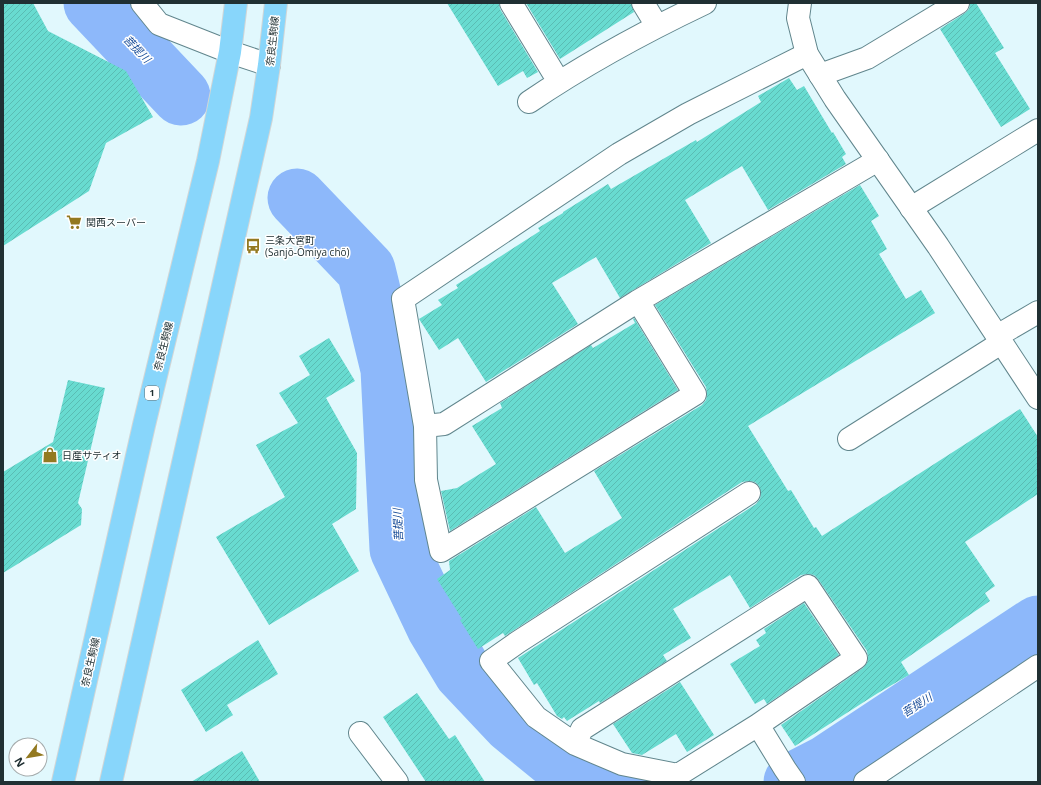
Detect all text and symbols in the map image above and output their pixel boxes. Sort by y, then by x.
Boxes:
street label: 奈良生駒線 [262,15,282,67]
water label: 菩提川 [121,32,155,66]
supermarket icon: 関西スーパー [65,213,83,231]
place label: 関西スーパー [86,215,146,229]
place label: 三条大宮町 (Sanjō-Ōmiya chō) [265,233,350,259]
bus stop icon: 三条大宮町 (Sanjō-Ōmiya chō) [244,237,262,255]
street label: 奈良生駒線 [150,320,176,372]
road number: 1 [145,386,159,400]
shop icon: 日産サティオ [41,446,59,464]
place label: 日産サティオ [62,448,121,462]
water label: 菩提川 [389,507,406,542]
street label: 奈良生駒線 [78,636,102,688]
water label: 菩提川 [899,689,935,720]
north arrow [8,737,48,777]
text: N [10,755,28,770]

